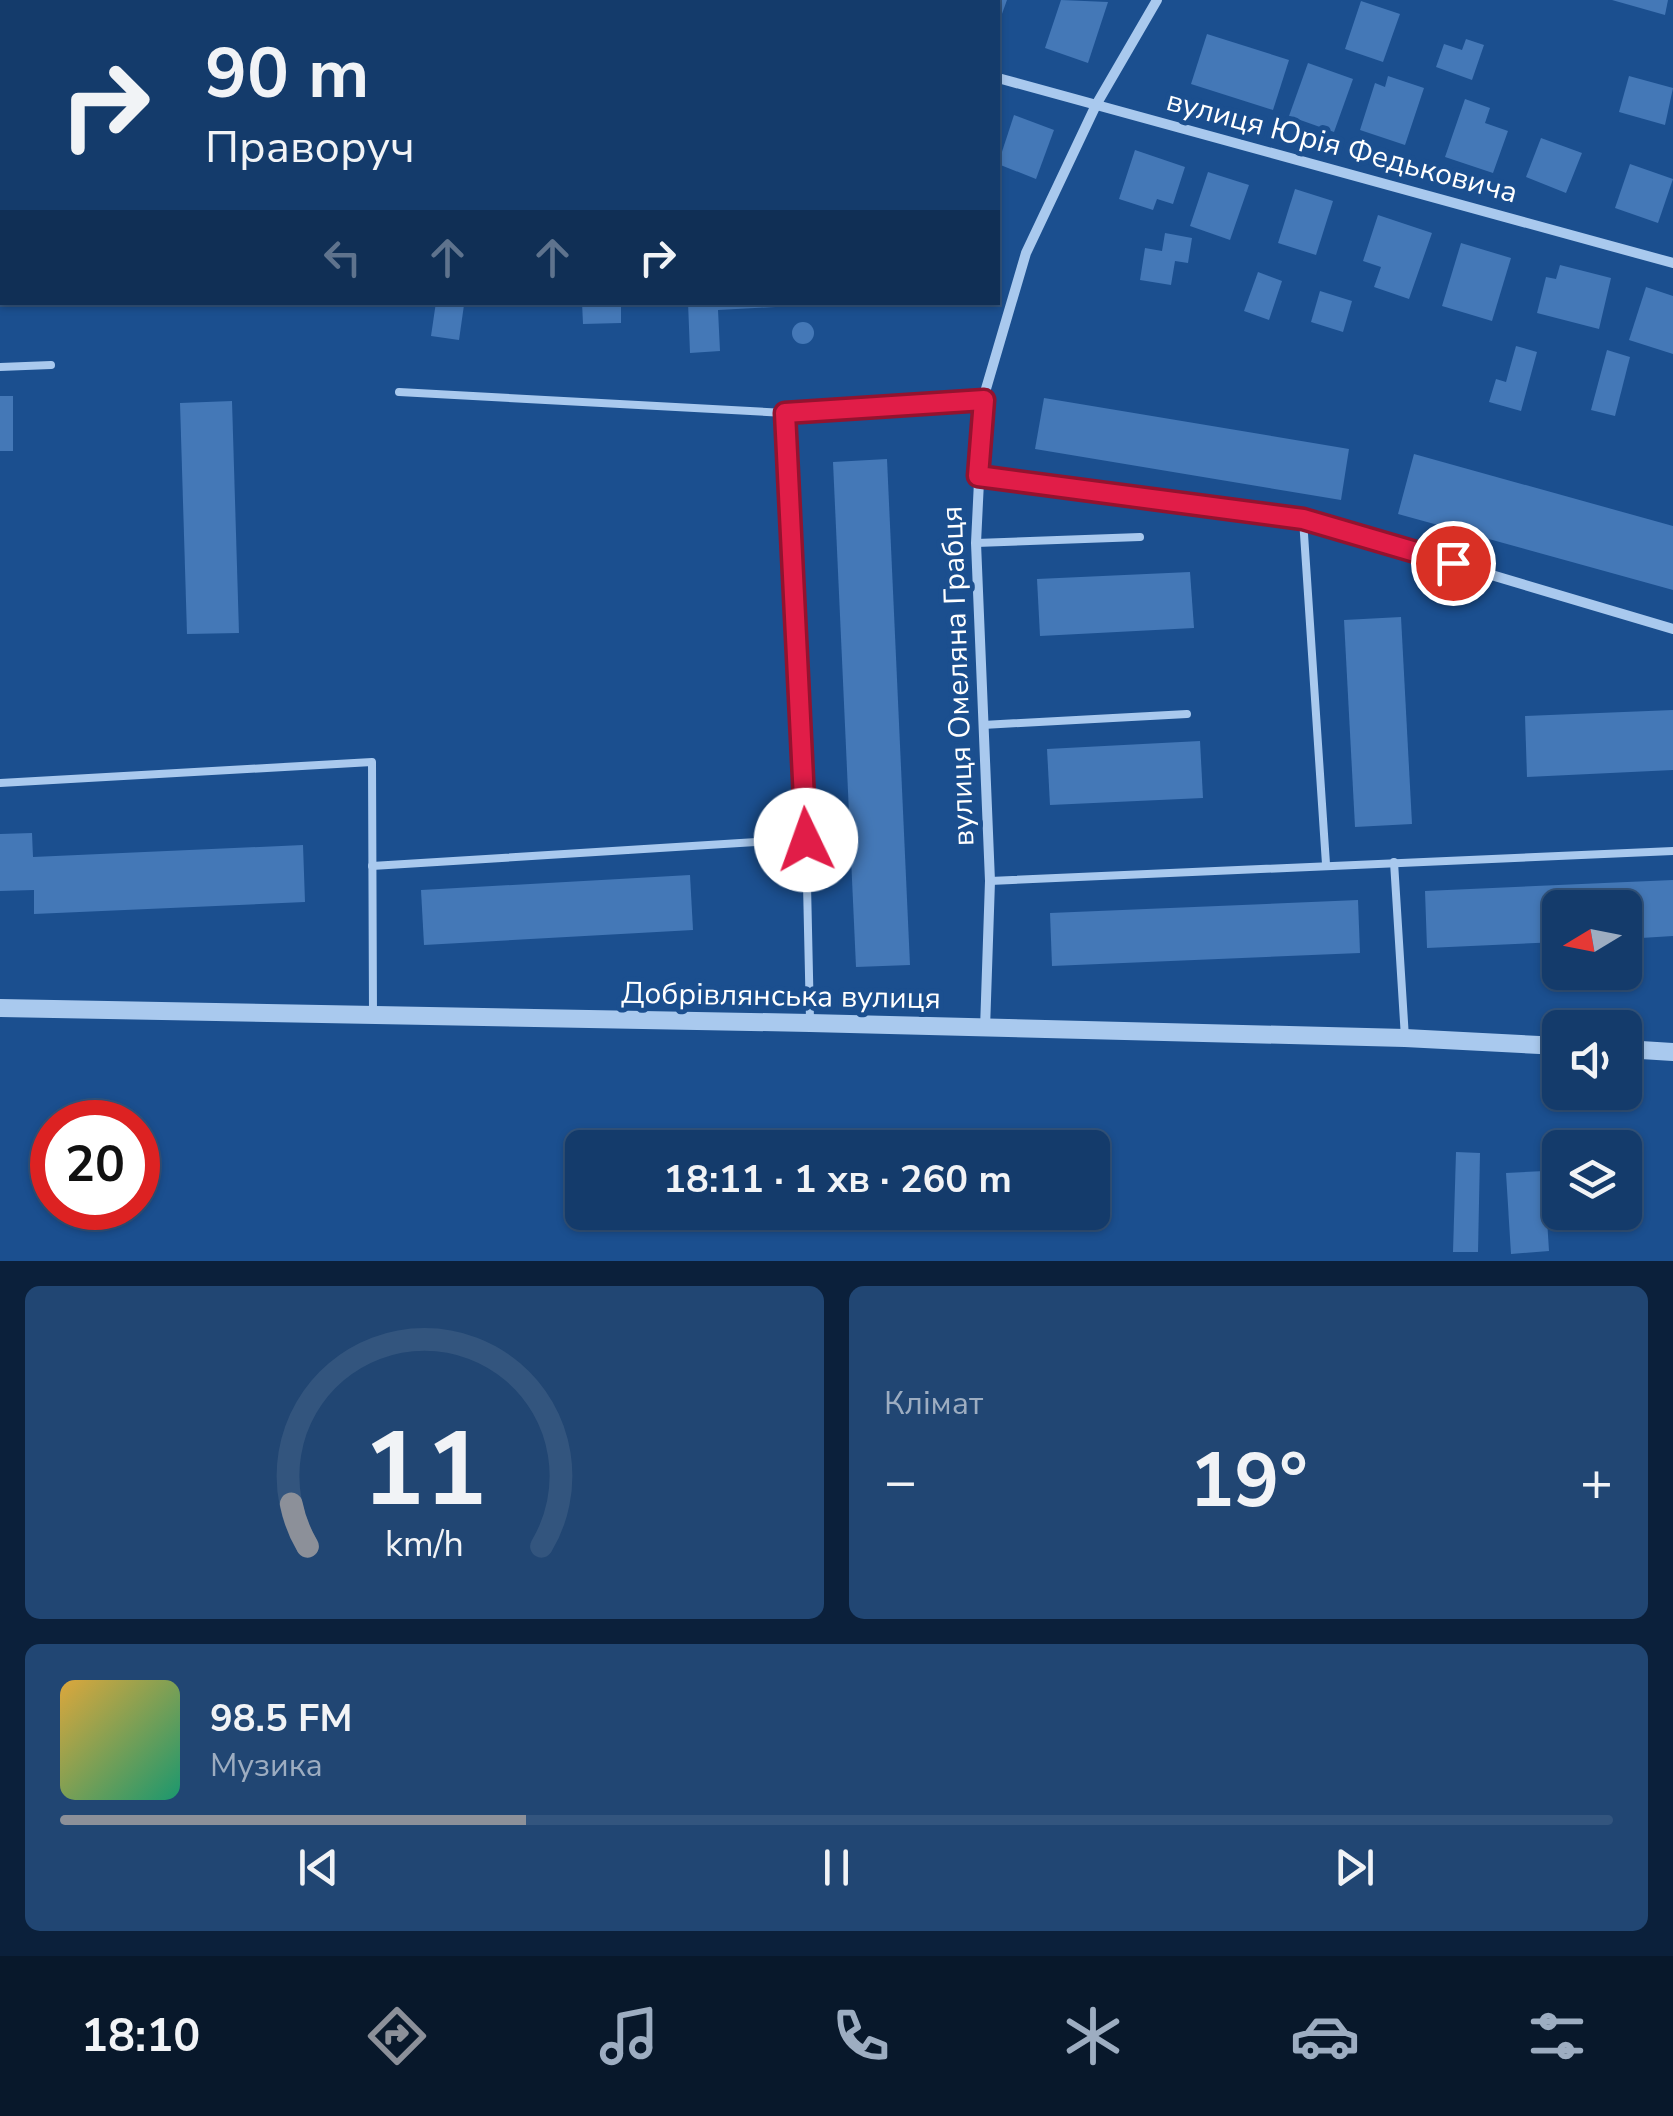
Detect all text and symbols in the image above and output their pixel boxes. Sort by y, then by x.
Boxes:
text: 90 m [205,26,369,122]
icon: right [40,40,170,170]
street label: вулиця Юрія Федьковича [1162,80,1522,214]
text: Праворуч [205,117,415,178]
icon: left [315,230,370,285]
icon: ahead [420,230,475,285]
icon: ahead [525,230,580,285]
icon: right [630,230,685,285]
street label: вулиця Омеляна Грабця [932,505,984,847]
pin [1411,521,1496,606]
icon: arrive [1426,536,1481,591]
position arrow [754,788,858,892]
north arrow [1542,890,1642,990]
map controls [1542,890,1642,1230]
street label: Добрівлянська вулиця [621,973,941,1019]
button: sound [1542,1010,1642,1110]
speed limit sign: 20 [30,1100,160,1230]
button: layers [1542,1130,1642,1230]
text: 18:11 · 1 хв · 260 m [663,1154,1012,1205]
text: Клімат [884,1382,983,1425]
text: 11 [362,1399,487,1541]
text: 19° [1189,1430,1308,1532]
text: − [884,1444,917,1519]
text: + [1580,1444,1613,1519]
text: km/h [385,1520,464,1569]
text: 98.5 FM [210,1693,352,1744]
text: Музика [210,1744,323,1787]
icon: previous [291,1840,346,1895]
icon: pause [809,1840,864,1895]
icon: next [1327,1840,1382,1895]
icon: directions [362,2001,432,2071]
icon: music [594,2001,664,2071]
icon: phone [826,2001,896,2071]
icon: climate [1058,2001,1128,2071]
icon: car [1290,2001,1360,2071]
icon: filters [1522,2001,1592,2071]
text: 18:10 [81,2006,200,2067]

